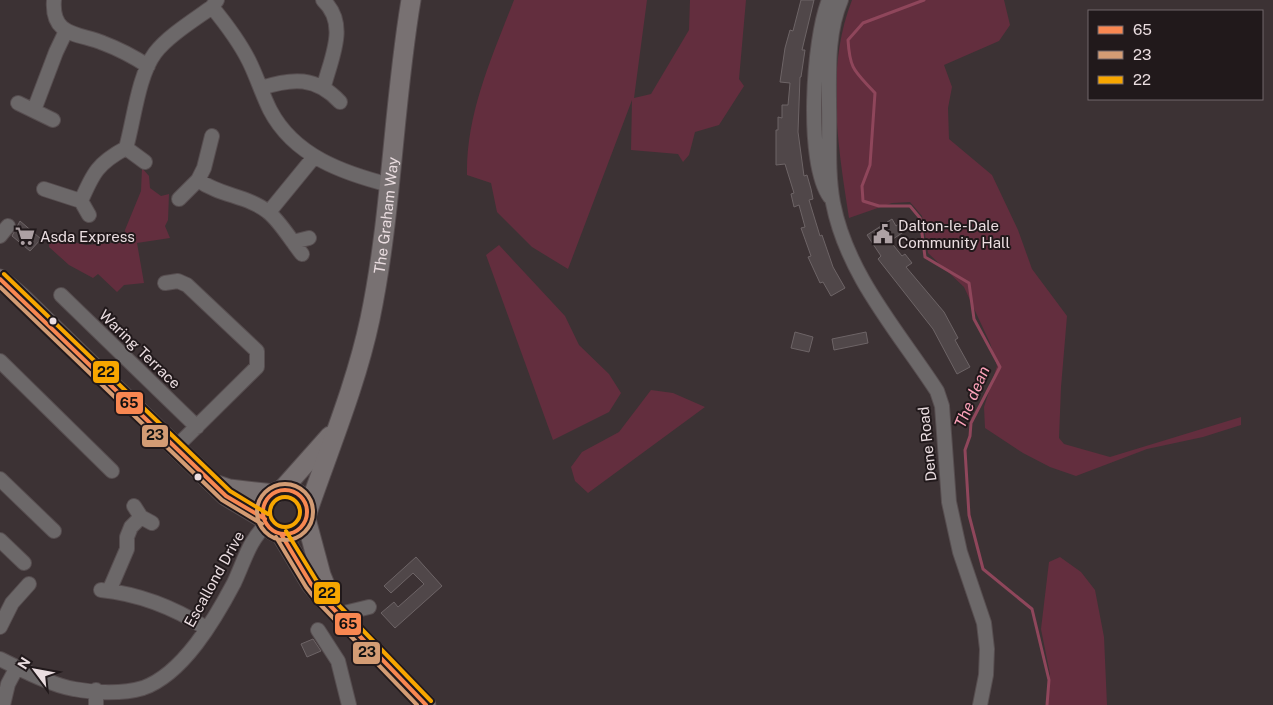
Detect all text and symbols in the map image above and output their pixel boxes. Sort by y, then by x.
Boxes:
legend [1088,10,1263,100]
text: 65 [1133,21,1152,38]
text: 23 [1133,46,1151,63]
text: 22 [1133,71,1151,88]
street label: The Graham Way [370,156,401,275]
place label: Dalton-le-Dale Community Hall [898,217,1010,251]
public building icon: Dalton-le-Dale Community Hall [872,223,894,245]
supermarket icon: Asda Express [14,225,36,247]
place label: Asda Express [40,228,135,245]
street label: Waring Terrace [96,306,184,392]
unlabelled marker [48,316,58,326]
line badge: 22 [92,360,120,384]
water label: The dean [950,363,994,431]
text: 22 [97,364,115,380]
line badge: 65 [115,391,144,415]
text: 65 [120,395,138,411]
street label: Dene Road [915,406,939,482]
line badge: 23 [141,424,169,448]
text: 23 [146,427,164,443]
unlabelled marker [193,472,203,482]
street label: Escallond Drive [181,528,247,630]
line badge: 22 [313,581,341,605]
text: 22 [318,585,336,601]
line badge: 65 [334,612,362,636]
text: 65 [339,616,357,632]
line badge: 23 [352,641,381,665]
text: 23 [358,644,376,660]
north arrow [10,645,60,695]
text: N [14,654,34,672]

